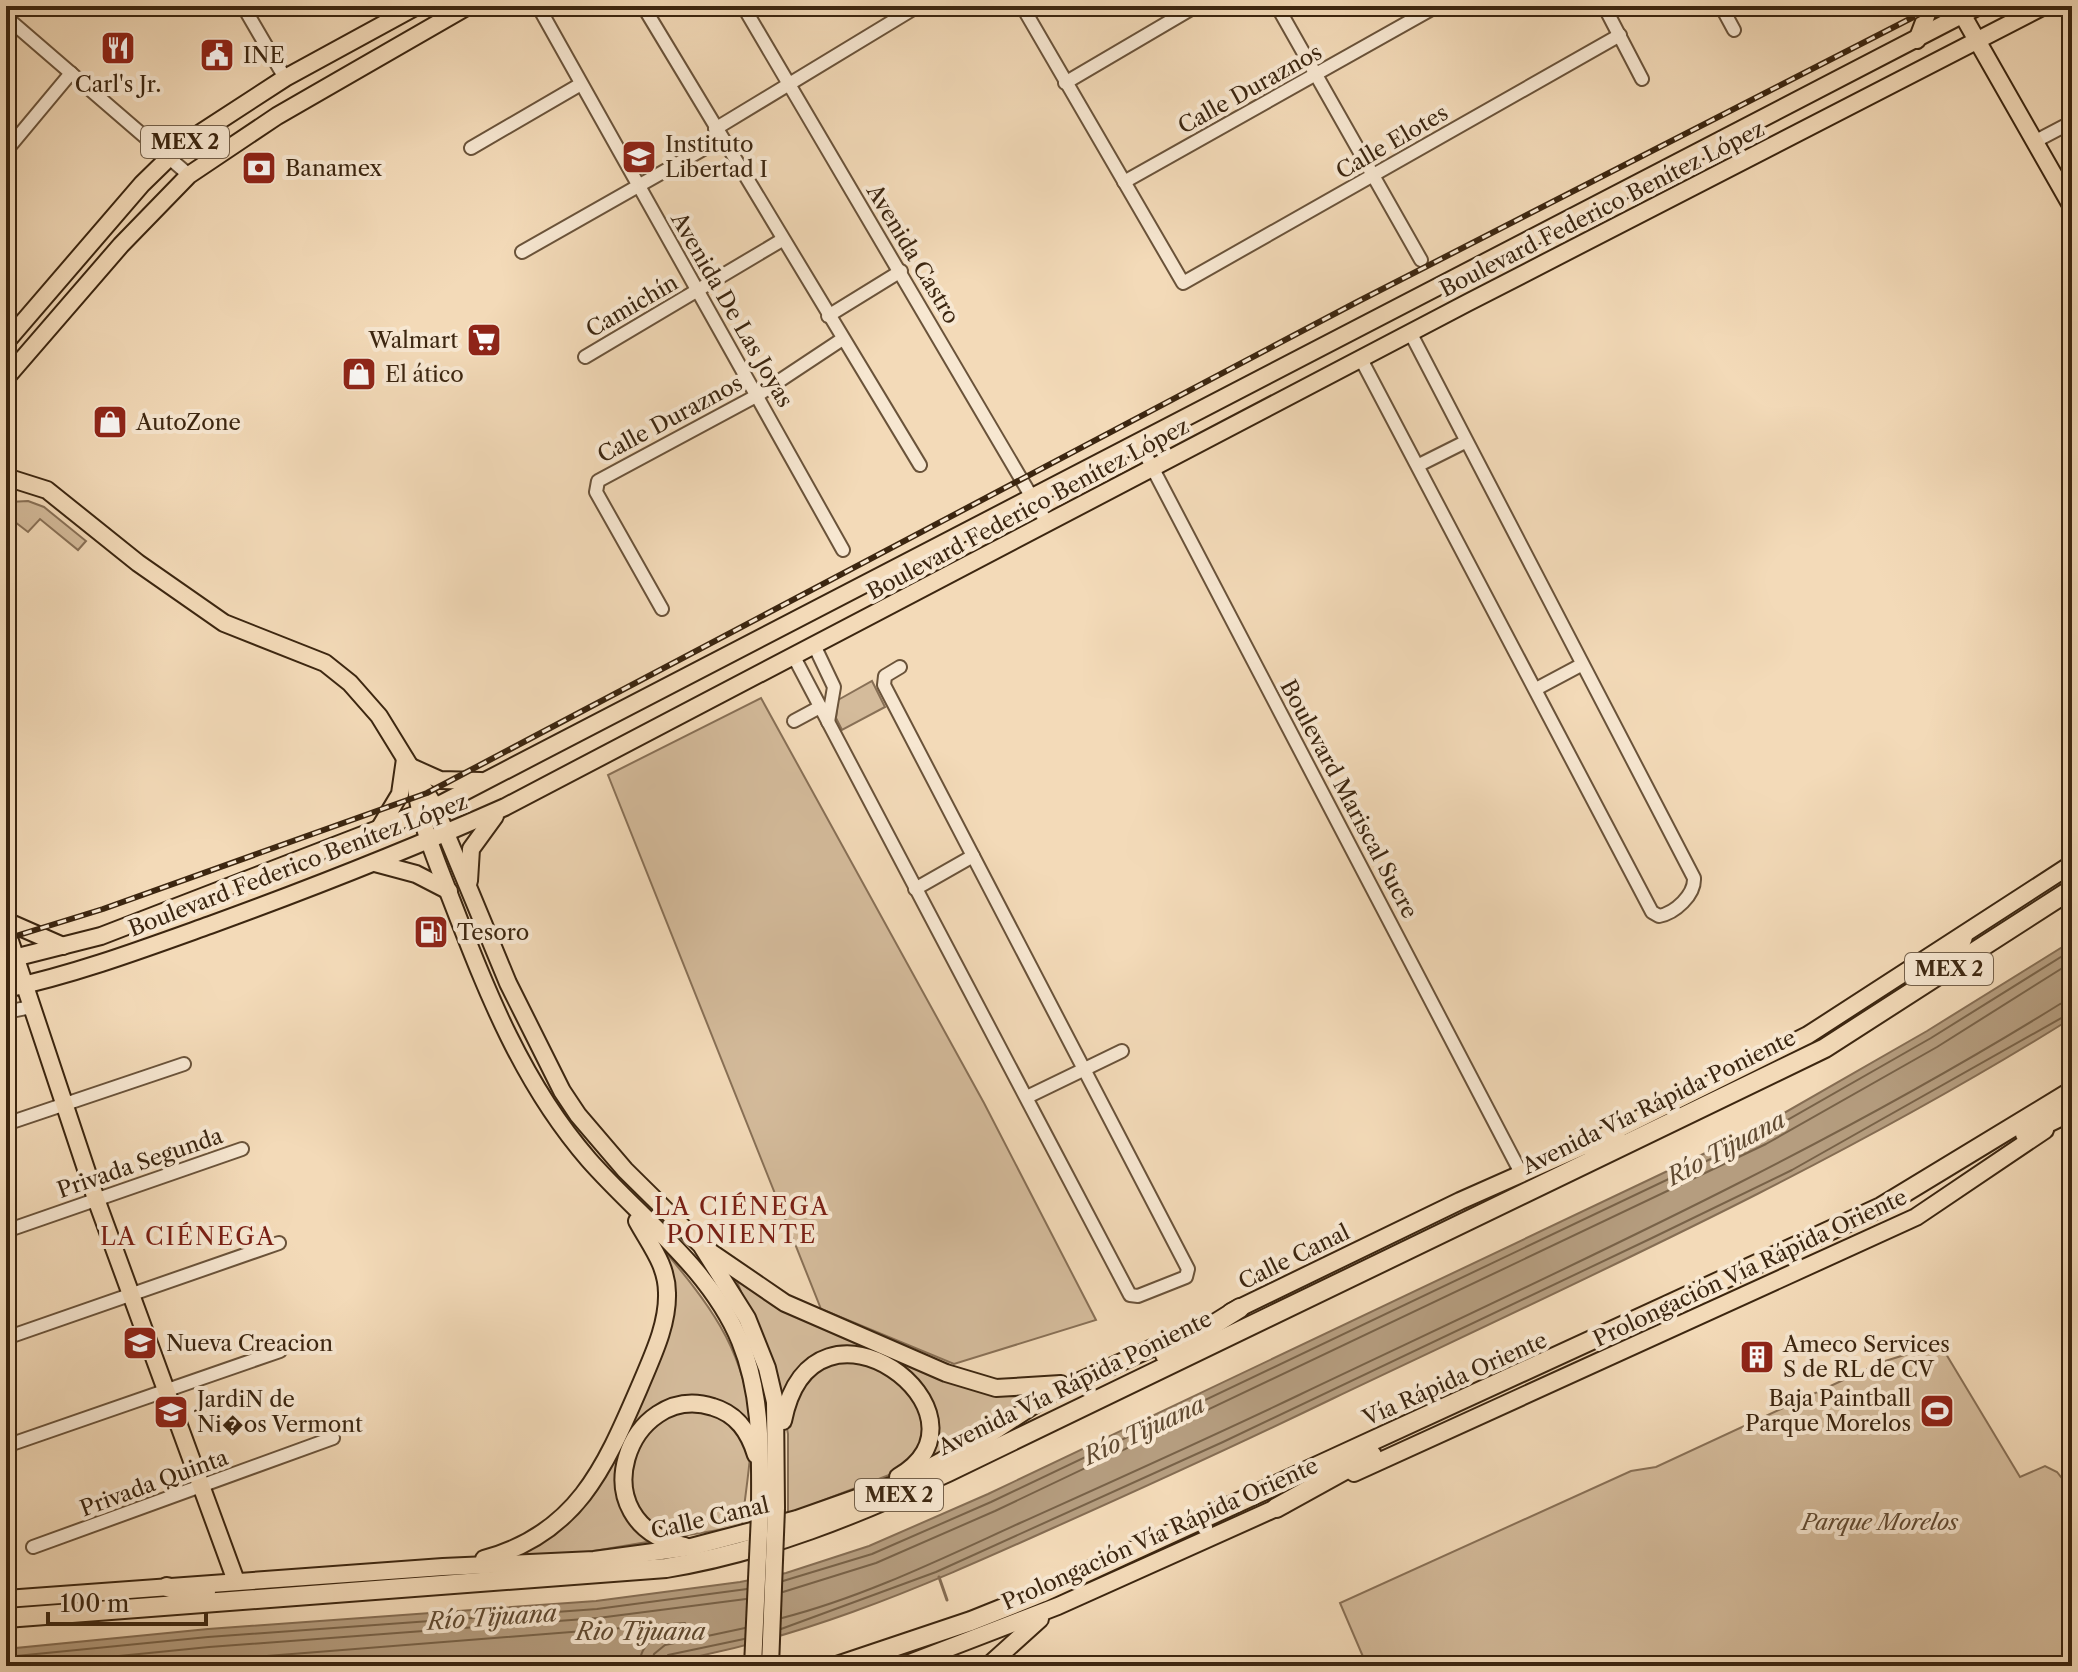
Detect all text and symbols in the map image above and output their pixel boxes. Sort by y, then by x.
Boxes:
restaurant icon: Carl's Jr. [99,29,137,67]
public building icon: INE [198,36,236,74]
street label: Calle Duraznos [1173,38,1327,140]
place label: INE [243,42,285,69]
place label: Carl's Jr. [75,71,161,98]
street label: Calle Elotes [1331,99,1453,185]
street label: Boulevard Federico Benítez López [1435,115,1769,303]
road number: MEX 2 [141,126,229,158]
place label: Instituto Libertad I [665,131,768,183]
school or university icon: Instituto Libertad I [620,138,658,176]
bank icon: Banamex [240,149,278,187]
place label: Banamex [285,155,382,182]
street label: Avenida Castro [860,179,965,329]
street label: Avenida De Las Joyas [665,207,799,412]
street label: Camichín [581,269,683,343]
supermarket icon: Walmart [465,321,503,359]
place label: Walmart [368,327,458,354]
shop icon: El ático [340,355,378,393]
place label: El ático [385,361,464,388]
street label: Calle Duraznos [593,369,747,469]
shop icon: AutoZone [91,403,129,441]
place label: AutoZone [135,409,241,436]
street label: Boulevard Federico Benítez López [862,412,1194,606]
street label: Boulevard Mariscal Sucre [1275,675,1423,923]
street label: Boulevard Federico Benítez López [125,788,471,942]
fuel station icon: Tesoro [412,913,450,951]
place label: Tesoro [457,919,529,946]
road number: MEX 2 [1905,953,1993,985]
street label: Avenida Vía Rápida Poniente [1517,1024,1800,1181]
water label: Río Tijuana [1660,1105,1790,1192]
street label: Privada Segunda [54,1122,227,1204]
street label: Prolongación Vía Rápida Oriente [1589,1183,1911,1353]
district label: LA CIÉNEGA PONIENTE [654,1192,830,1249]
street label: Calle Canal [1234,1218,1354,1296]
district label: LA CIÉNEGA [100,1222,276,1251]
street label: Avenida Vía Rápida Poniente [933,1305,1216,1462]
school or university icon: Nueva Creacion [121,1324,159,1362]
street label: Vía Rápida Oriente [1358,1326,1551,1432]
place label: Nueva Creacion [166,1330,333,1357]
place label: Ameco Services S de RL de CV [1782,1331,1950,1383]
building icon: Ameco Services S de RL de CV [1738,1338,1776,1376]
place label: Baja Paintball Parque Morelos [1745,1385,1911,1437]
place label: JardiN de Ni�os Vermont [194,1386,363,1438]
water label: Río Tijuana [1077,1389,1209,1471]
sports icon: Baja Paintball Parque Morelos [1918,1392,1956,1430]
school or university icon: JardiN de Ni�os Vermont [152,1393,190,1431]
street label: Privada Quinta [76,1444,232,1522]
street label: Prolongación Vía Rápida Oriente [998,1452,1322,1616]
road number: MEX 2 [855,1479,943,1511]
street label: Calle Canal [648,1491,772,1545]
park label: Parque Morelos [1800,1509,1959,1536]
scale bar [48,1576,206,1626]
text: 100 m [60,1589,129,1618]
water label: Río Tijuana [424,1598,558,1636]
water label: Rio Tijuana [574,1617,706,1646]

